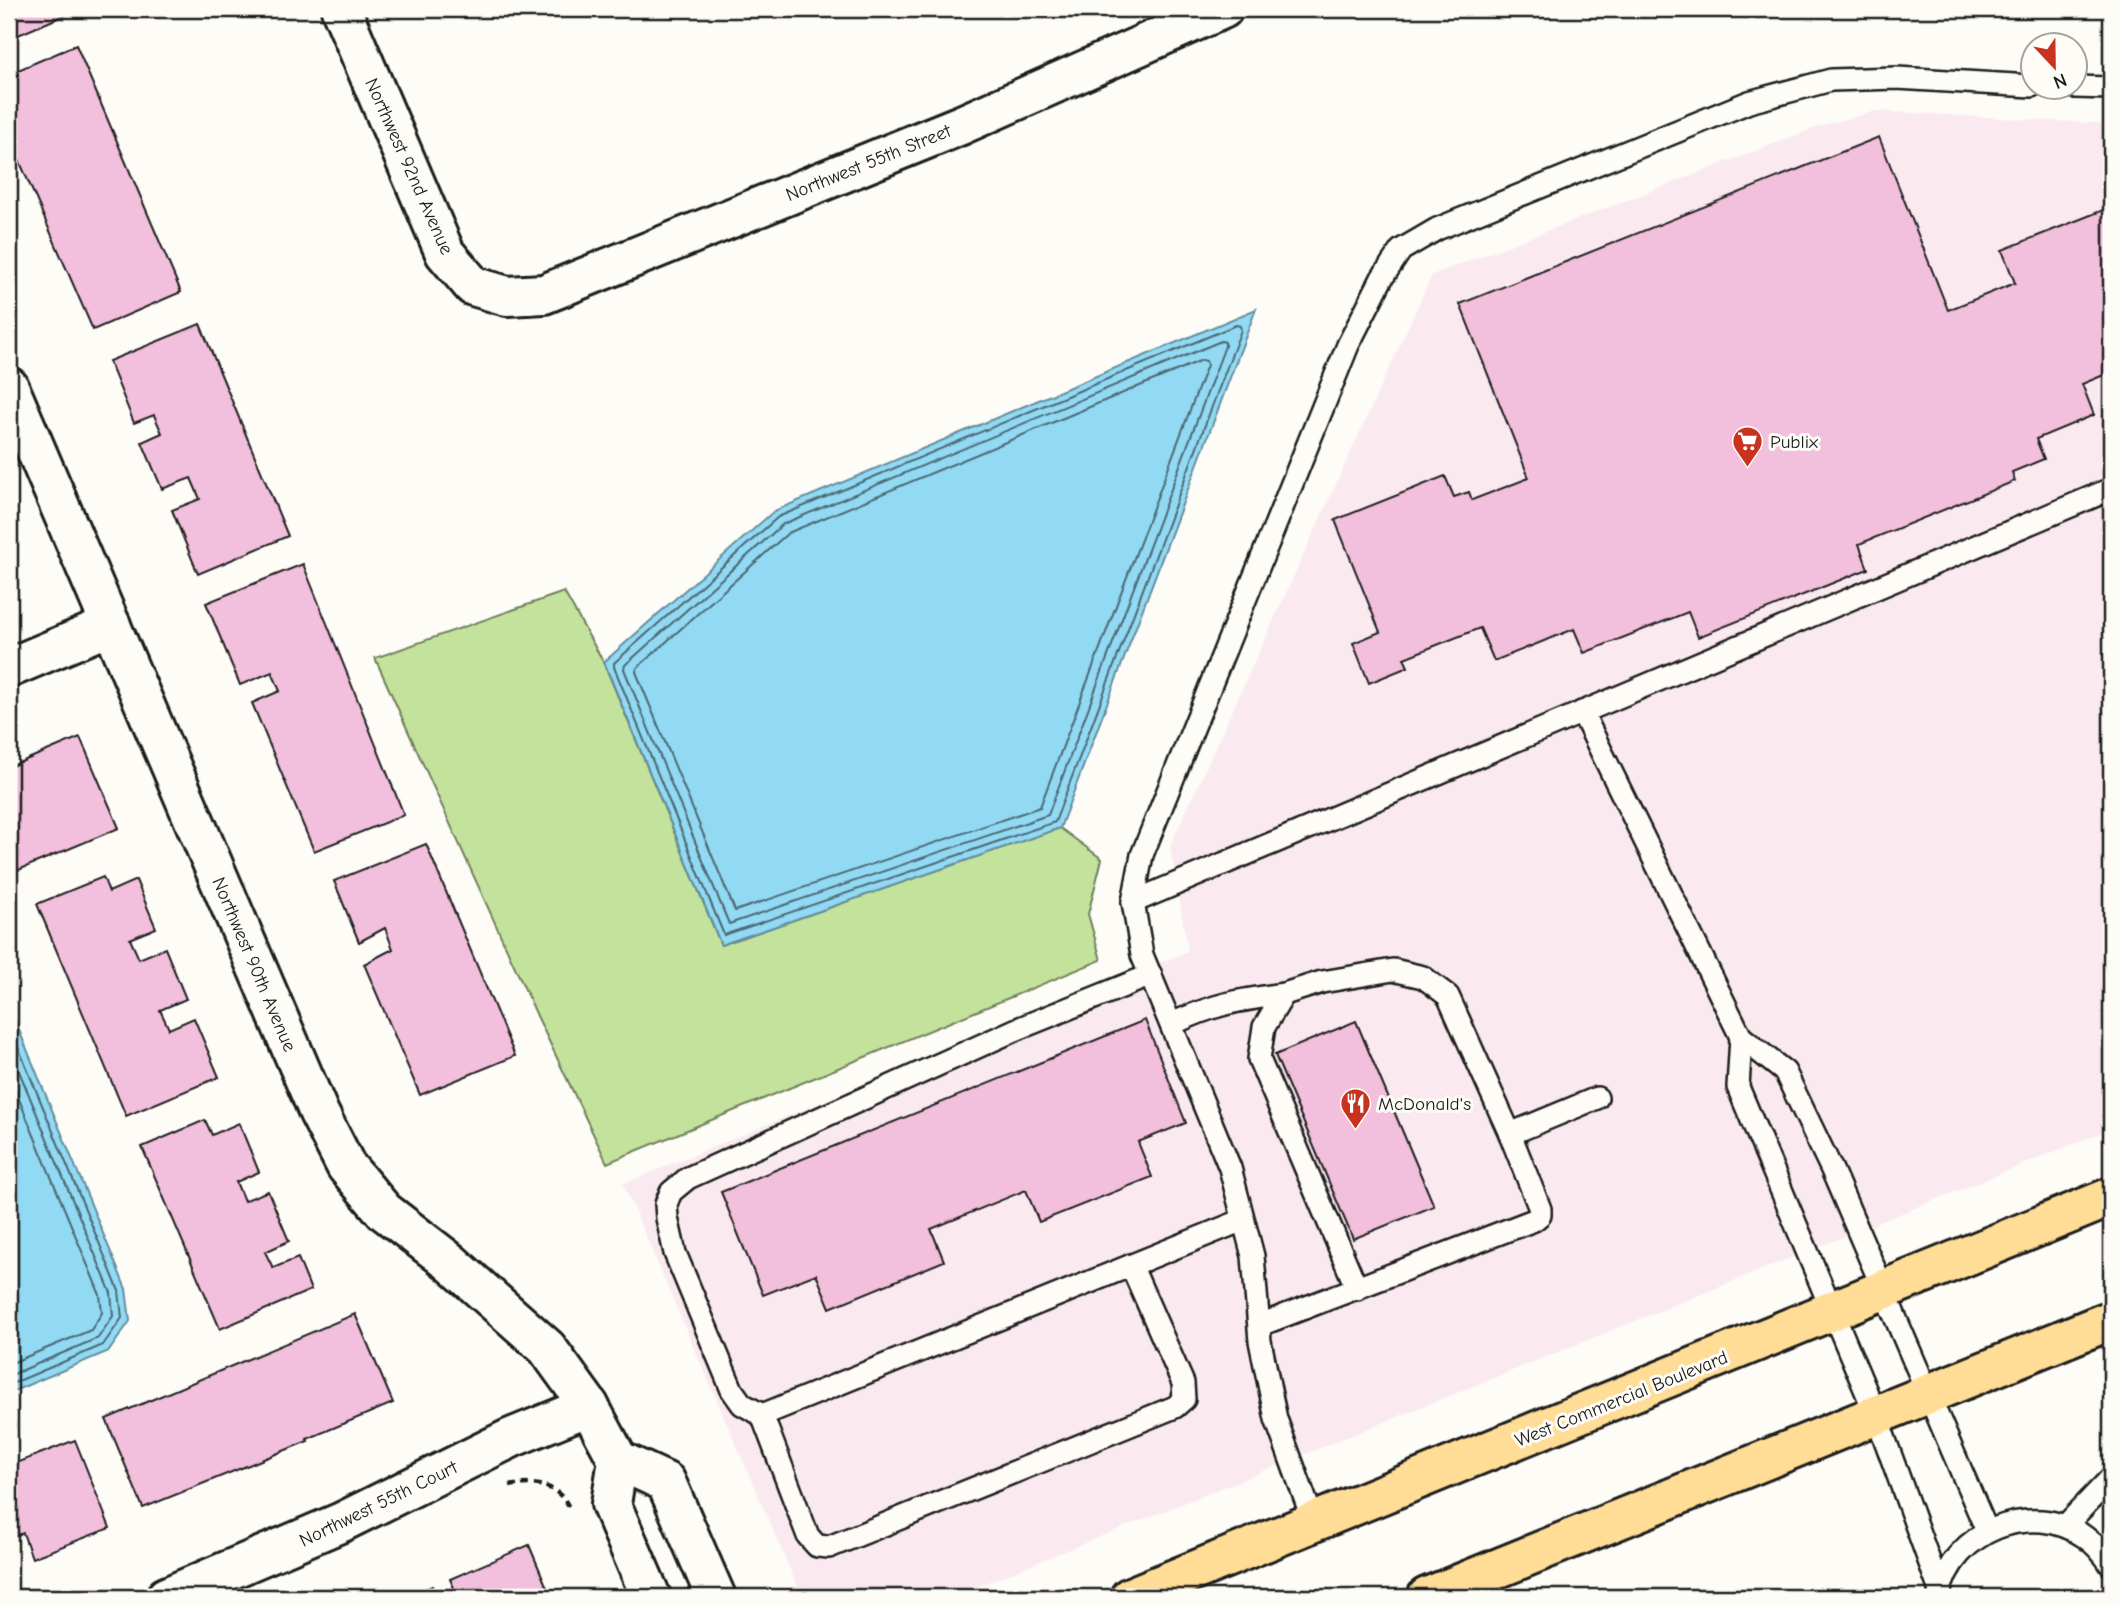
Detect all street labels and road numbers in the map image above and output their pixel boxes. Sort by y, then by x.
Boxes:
street label: Northwest 92nd Avenue [360,75,458,258]
street label: Northwest 55th Street [783,120,955,206]
street label: Northwest 90th Avenue [207,874,301,1055]
street label: West Commercial Boulevard [1512,1346,1731,1452]
street label: Northwest 55th Court [296,1456,461,1552]

